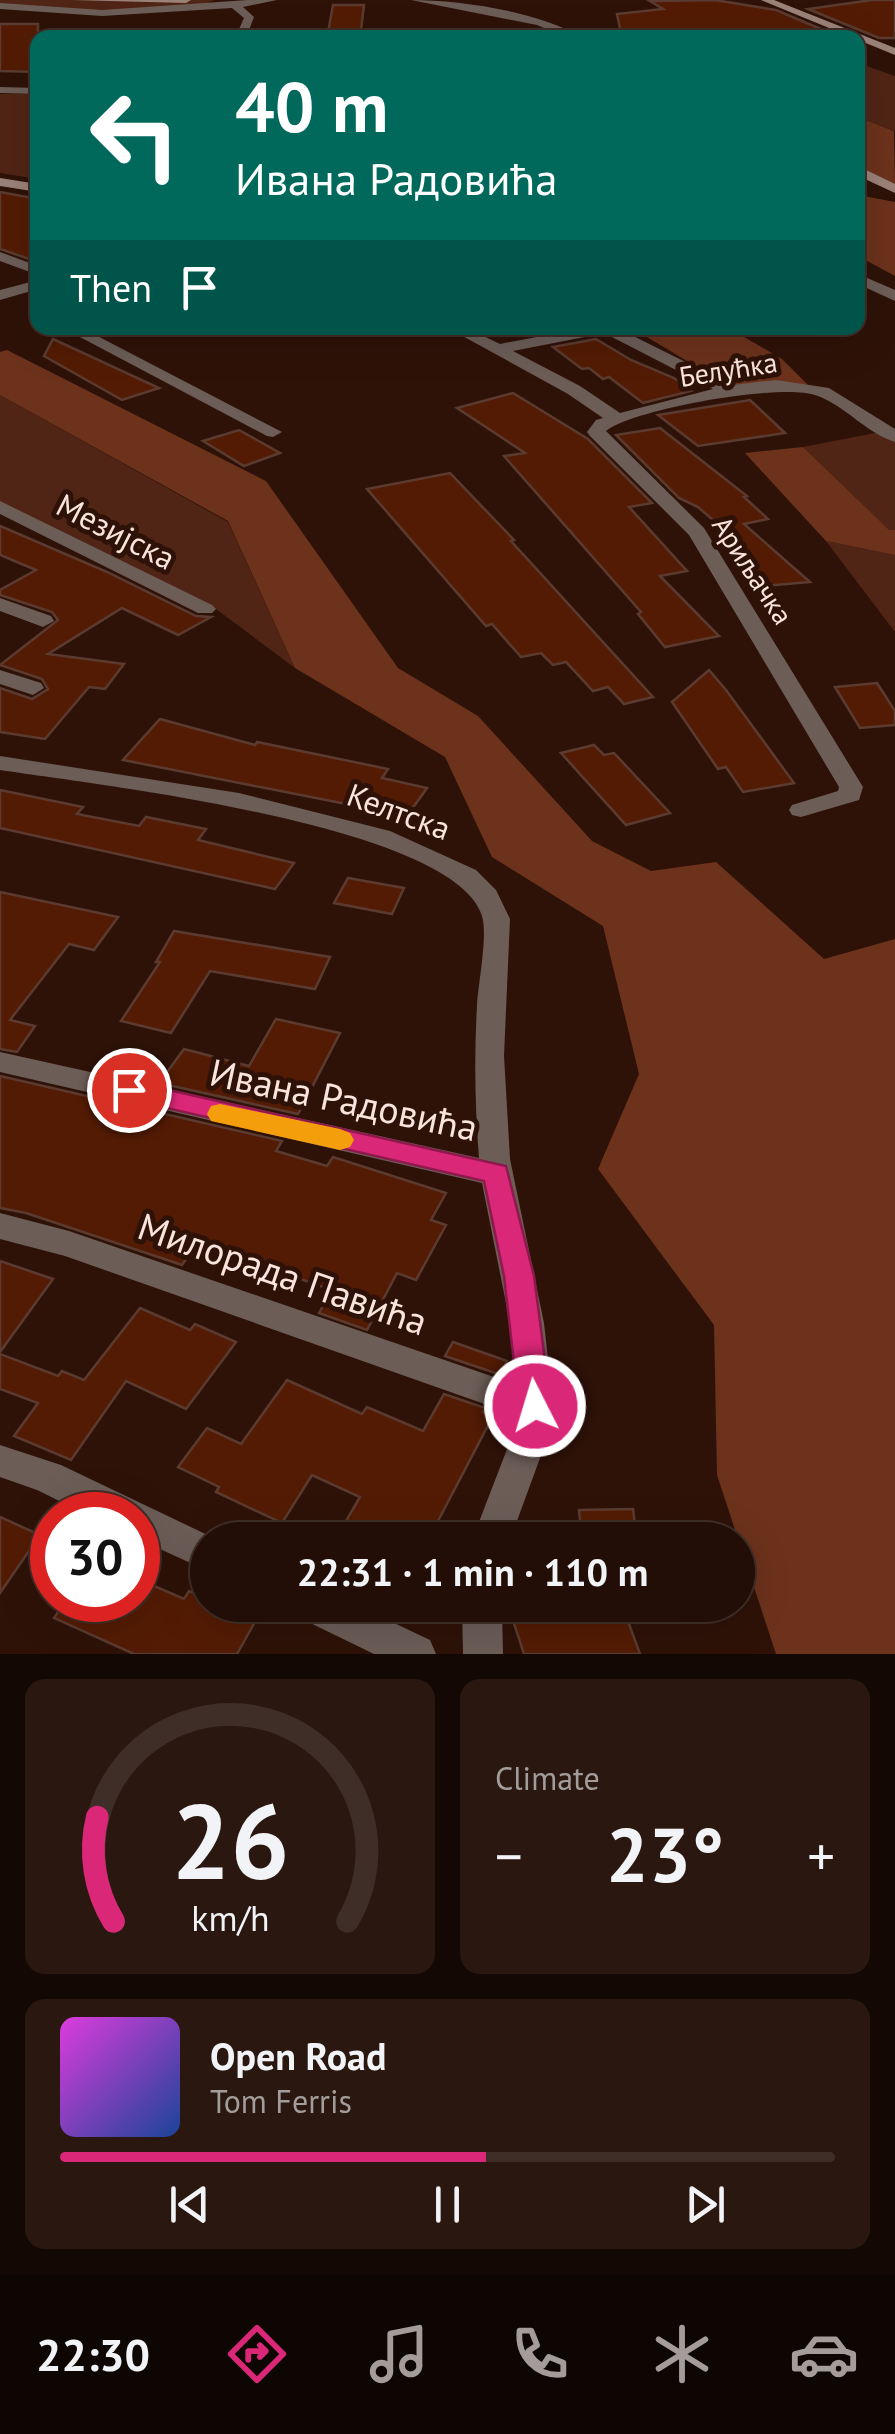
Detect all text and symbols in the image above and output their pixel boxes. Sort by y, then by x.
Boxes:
text: 40 m [235,61,388,151]
icon: left [70,70,200,200]
text: Ивана Радовића [235,149,557,207]
icon: arrive [172,260,227,315]
text: Then [70,263,152,312]
street label: Белућка [676,343,780,395]
street label: Мезијска [50,483,182,579]
street label: Ариљачка [704,509,802,631]
street label: Келтска [342,773,456,849]
street label: Ивана Радовића [206,1047,482,1151]
pin [87,1048,172,1133]
icon: arrive [102,1063,157,1118]
street label: Милорада Павића [132,1201,434,1345]
position arrow [483,1354,587,1458]
speed limit sign: 30 [30,1492,160,1622]
text: 22:31 · 1 min · 110 m [297,1547,648,1596]
text: Climate [495,1757,600,1799]
text: 26 [171,1773,289,1908]
text: 23° [606,1806,724,1903]
text: − [495,1820,523,1891]
text: + [807,1820,835,1891]
text: km/h [191,1895,269,1941]
text: Open Road [210,2031,386,2080]
text: Tom Ferris [210,2080,352,2122]
icon: previous [162,2177,217,2232]
icon: pause [420,2177,475,2232]
icon: next [678,2177,733,2232]
icon: directions [222,2319,292,2389]
icon: music [364,2319,434,2389]
icon: phone [505,2319,575,2389]
icon: climate [647,2319,717,2389]
icon: car [789,2319,859,2389]
text: 22:30 [36,2325,150,2383]

